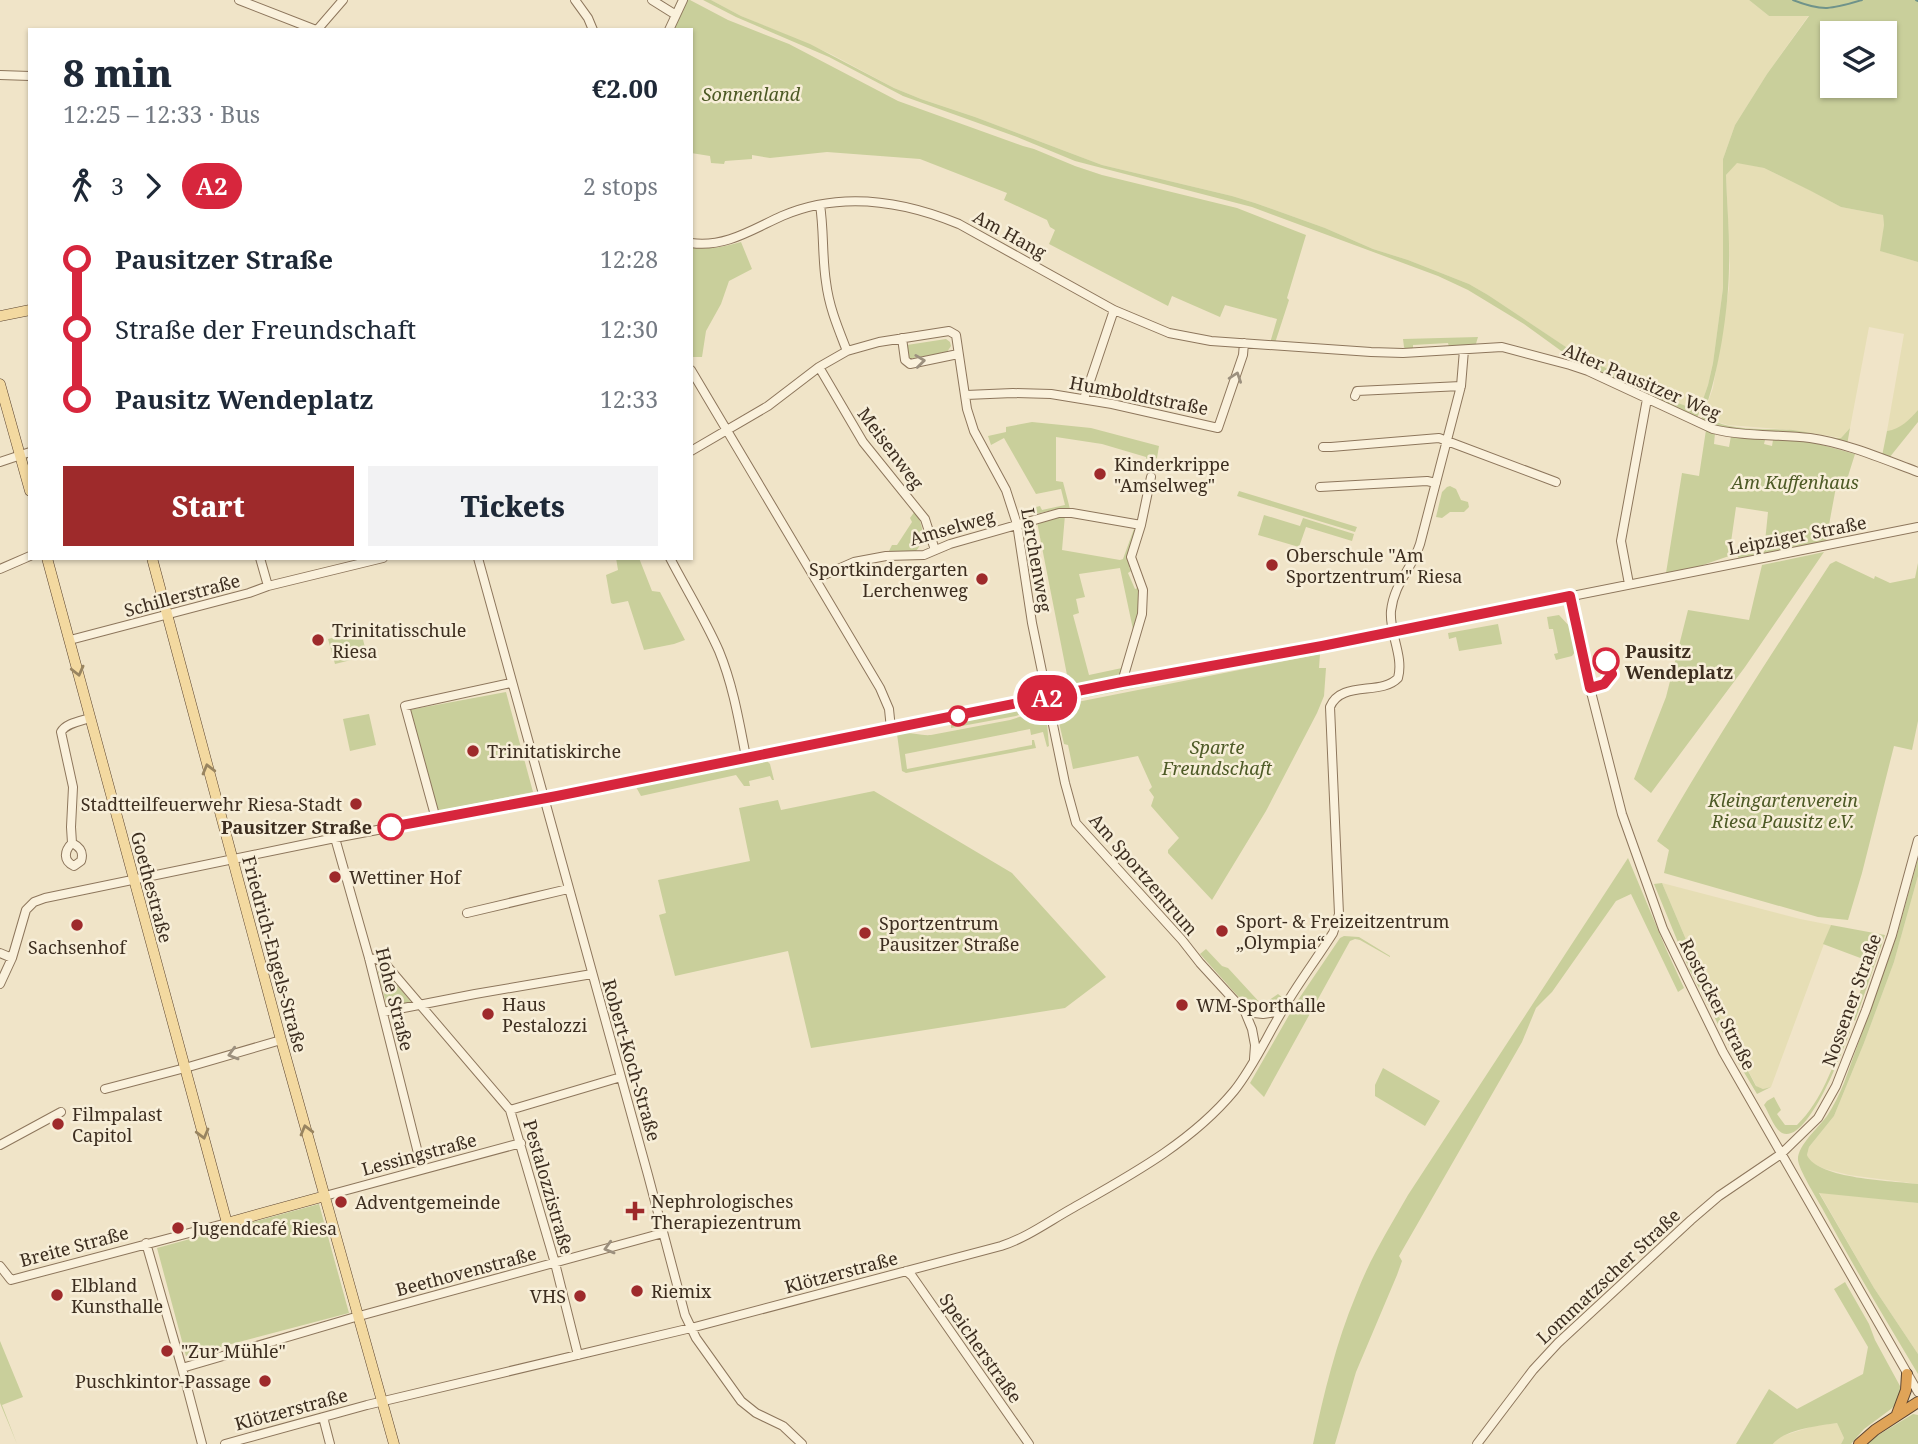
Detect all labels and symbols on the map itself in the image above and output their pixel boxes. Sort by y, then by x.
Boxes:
park label: Sonnenland [702,82,801,106]
street label: Am Hang [969,204,1051,264]
street label: Alter Pausitzer Weg [1559,337,1725,425]
one-way arrow [914,354,926,369]
street label: Humboldtstraße [1067,370,1211,420]
one-way arrow [1228,371,1242,383]
street label: Meisenweg [852,402,930,494]
place label: Kinderkrippe "Amselweg" [1114,452,1230,497]
marker: Kinderkrippe "Amselweg" [1092,466,1108,482]
park label: Am Kuffenhaus [1729,470,1859,494]
street label: Amselweg [906,503,998,551]
street label: Lerchenweg [1016,506,1058,614]
street label: Leipziger Straße [1726,510,1868,560]
place label: Oberschule "Am Sportzentrum" Riesa [1286,543,1463,588]
place label: Sportkindergarten Lerchenweg [809,557,968,602]
marker: Oberschule "Am Sportzentrum" Riesa [1264,557,1280,573]
street label: Schillerstraße [121,568,243,622]
marker: Sportkindergarten Lerchenweg [974,571,990,587]
place label: Trinitatisschule Riesa [332,618,466,663]
marker: Trinitatisschule Riesa [310,632,326,648]
place label: Pausitz Wendeplatz [1625,639,1733,684]
marker: Pausitz Wendeplatz [1593,648,1619,674]
one-way arrow [70,665,84,677]
line badge: A2 [1016,675,1078,721]
unlabelled marker [948,706,968,726]
park label: Sparte Freundschaft [1161,735,1272,780]
place label: Trinitatiskirche [487,739,621,763]
marker: Trinitatiskirche [465,743,481,759]
one-way arrow [202,764,217,776]
park label: Kleingartenverein Riesa Pausitz e.V. [1707,788,1858,833]
place label: Stadtteilfeuerwehr Riesa-Stadt [81,792,342,816]
marker: Stadtteilfeuerwehr Riesa-Stadt [348,796,364,812]
street label: Am Sportzentrum [1084,808,1204,940]
marker: Pausitzer Straße [378,814,404,840]
place label: Pausitzer Straße [221,815,372,839]
street label: Goethestraße [126,829,178,945]
street label: Friedrich-Engels-Straße [237,853,313,1055]
place label: Wettiner Hof [349,865,462,889]
marker: Wettiner Hof [327,869,343,885]
place label: Sport- & Freizeitzentrum „Olympia“ [1236,909,1449,954]
place label: Sportzentrum Pausitzer Straße [879,911,1019,956]
marker: Sachsenhof [69,917,85,933]
marker: Sport- & Freizeitzentrum „Olympia“ [1214,923,1230,939]
marker: Sportzentrum Pausitzer Straße [857,925,873,941]
street label: Nossener Straße [1816,930,1886,1070]
street label: Rostocker Straße [1675,934,1761,1074]
place label: Sachsenhof [28,935,127,959]
street label: Hohe Straße [371,945,419,1053]
street label: Robert-Koch-Straße [597,976,667,1144]
place label: Haus Pestalozzi [502,992,587,1037]
place label: WM-Sporthalle [1196,993,1326,1017]
marker: WM-Sporthalle [1174,997,1190,1013]
marker: Haus Pestalozzi [480,1006,496,1022]
one-way arrow [228,1045,240,1060]
place label: Filmpalast Capitol [72,1102,162,1147]
marker: Filmpalast Capitol [50,1116,66,1132]
street label: Pestalozzistraße [518,1117,580,1257]
one-way arrow [300,1124,314,1136]
street label: Lessingstraße [359,1127,479,1181]
one-way arrow [195,1128,210,1140]
place label: Nephrologisches Therapiezentrum [651,1189,801,1234]
place label: Adventgemeinde [355,1190,500,1214]
marker: Adventgemeinde [333,1194,349,1210]
marker: Nephrologisches Therapiezentrum [625,1201,645,1221]
street label: Lommatzscher Straße [1531,1203,1685,1349]
place label: Jugendcafé Riesa [191,1216,337,1240]
street label: Breite Straße [17,1220,131,1272]
marker: Jugendcafé Riesa [170,1220,186,1236]
one-way arrow [603,1239,615,1254]
street label: Beethovenstraße [393,1241,539,1301]
street label: Klötzerstraße [782,1245,900,1299]
place label: Elbland Kunsthalle [71,1273,163,1318]
place label: Riemix [651,1279,712,1303]
marker: Riemix [629,1283,645,1299]
place label: VHS [530,1284,566,1308]
marker: Elbland Kunsthalle [49,1287,65,1303]
marker: VHS [572,1288,588,1304]
street label: Speicherstraße [934,1288,1028,1408]
place label: "Zur Mühle" [181,1339,286,1363]
marker: "Zur Mühle" [159,1343,175,1359]
place label: Puschkintor-Passage [75,1369,251,1393]
marker: Puschkintor-Passage [257,1373,273,1389]
street label: Klötzerstraße [232,1382,350,1436]

